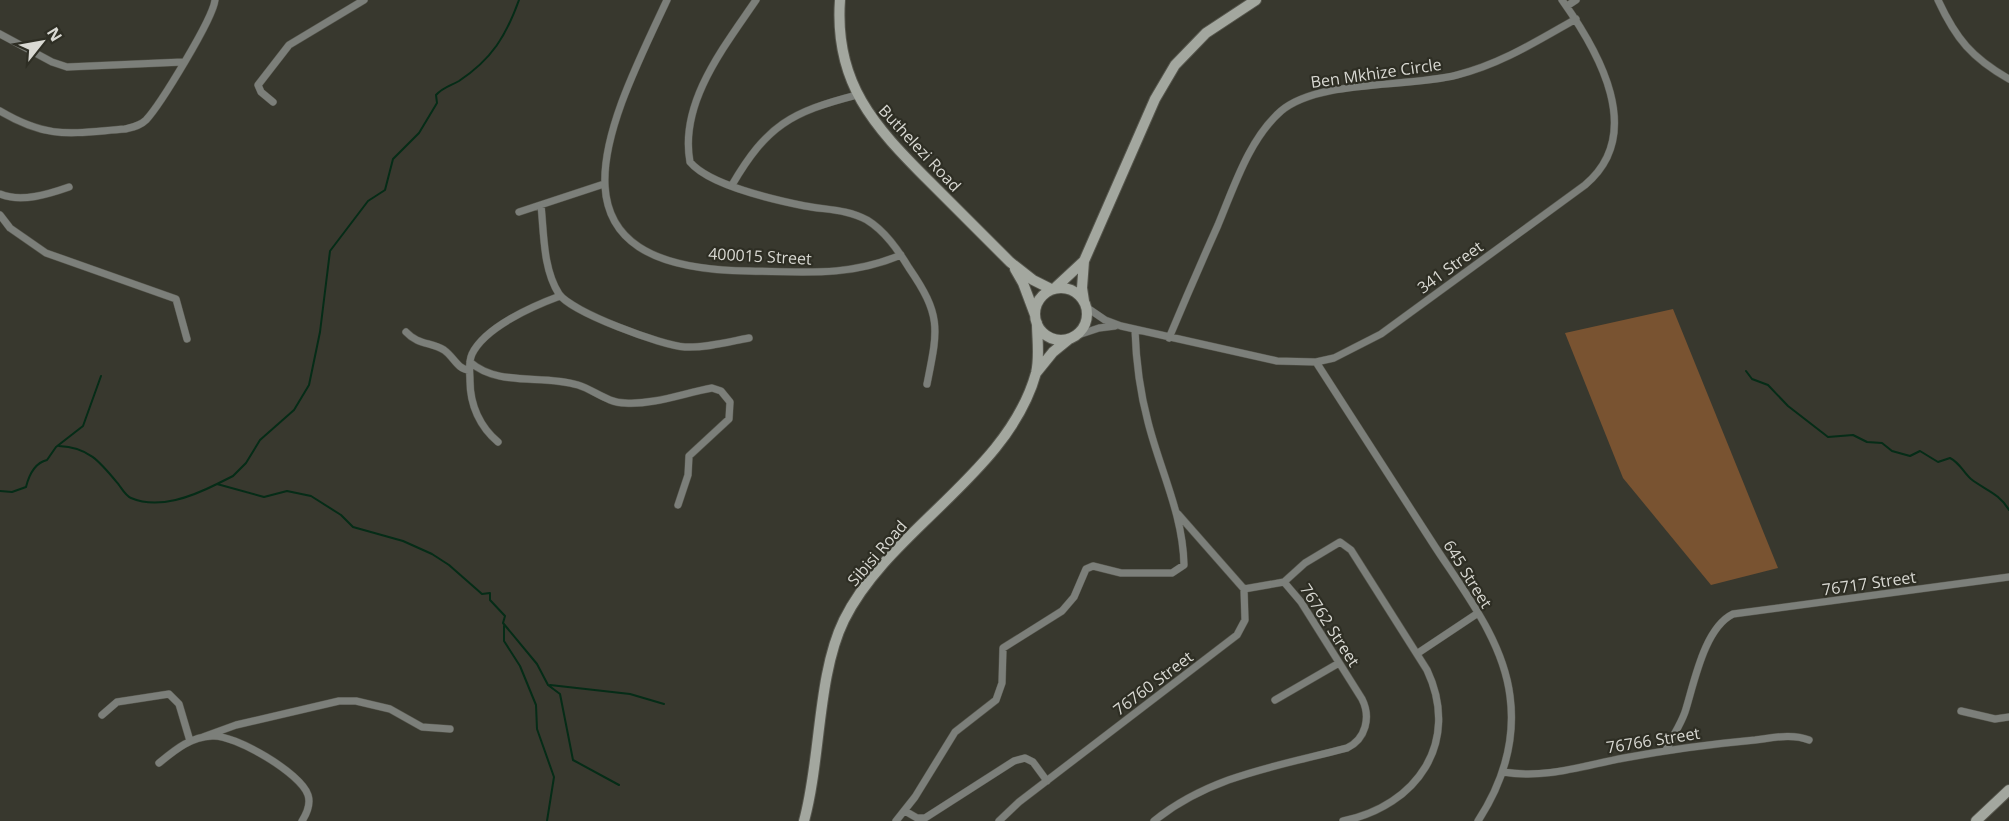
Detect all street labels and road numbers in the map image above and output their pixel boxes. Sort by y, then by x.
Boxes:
street label: Ben Mkhize Circle [1309,53,1443,93]
street label: Buthelezi Road [874,100,966,196]
street label: 341 Street [1413,236,1488,298]
street label: 400015 Street [708,242,813,270]
street label: Sibisi Road [842,515,912,591]
street label: 645 Street [1438,536,1498,612]
street label: 76717 Street [1821,565,1918,600]
street label: 76762 Street [1295,579,1365,671]
street label: 76760 Street [1109,646,1198,720]
street label: 76766 Street [1605,722,1702,758]

